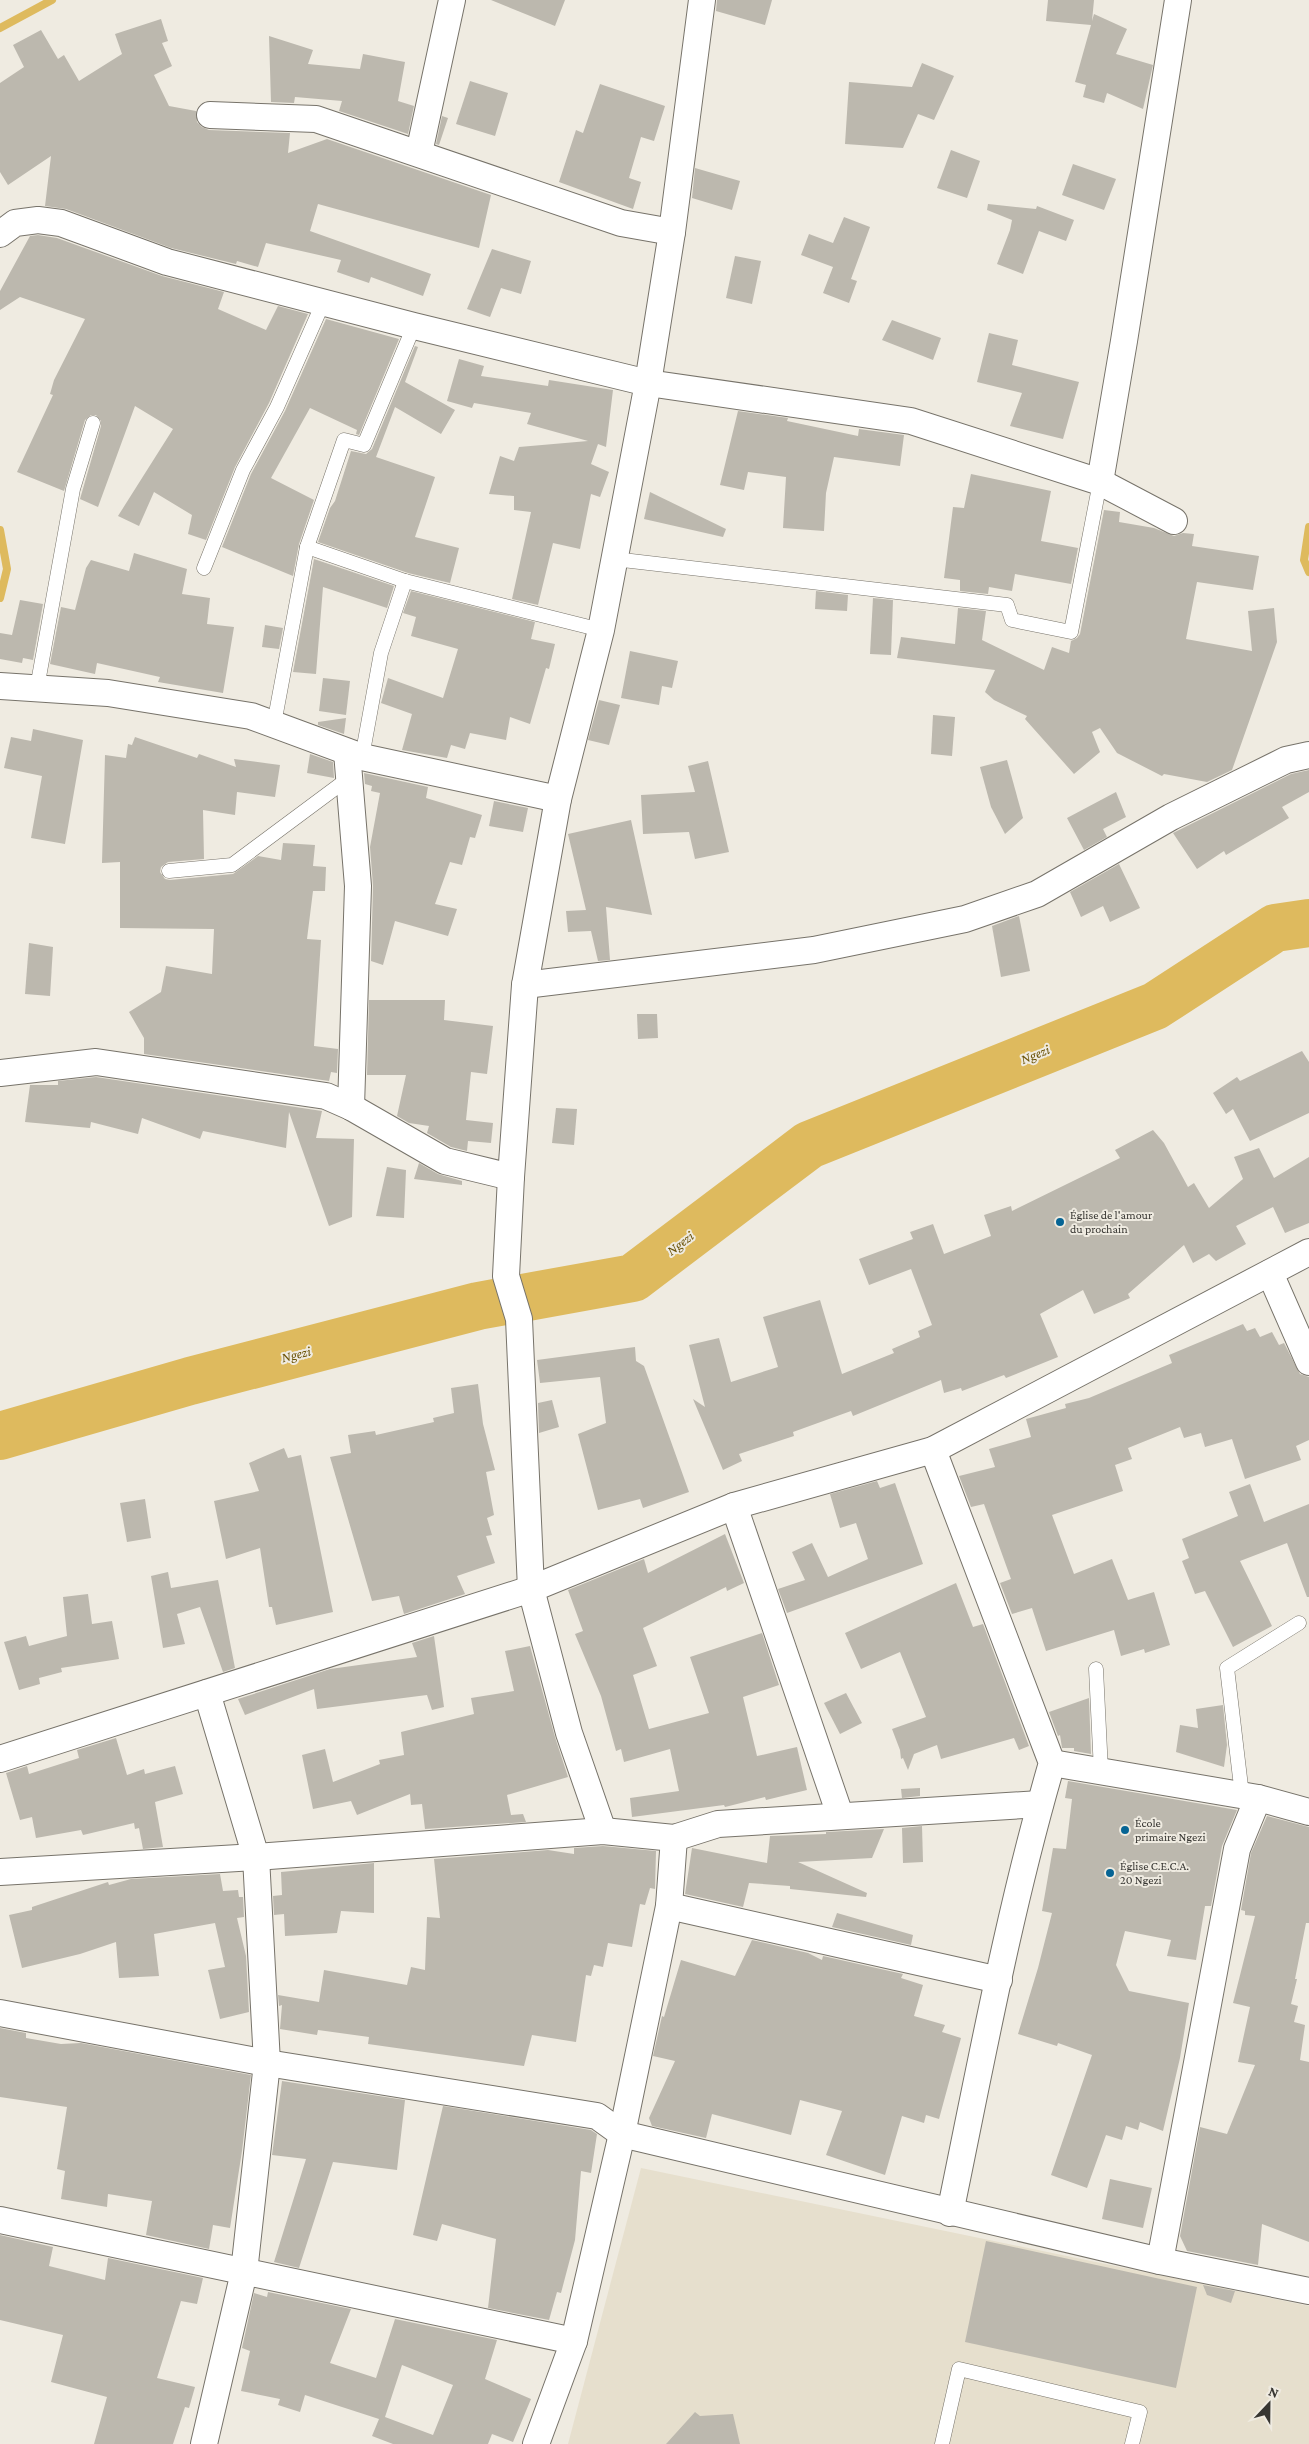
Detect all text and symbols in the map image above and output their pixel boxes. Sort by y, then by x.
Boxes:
water label: Ngezi [1018,1041,1052,1067]
place label: Église de l'amour du prochain [1070,1208,1153,1236]
marker: Église de l'amour du prochain [1054,1216,1066,1228]
water label: Ngezi [663,1228,697,1258]
water label: Ngezi [280,1343,313,1365]
place label: École primaire Ngezi [1135,1816,1206,1844]
marker: École primaire Ngezi [1119,1824,1131,1836]
place label: Église C.E.C.A. 20 Ngezi [1120,1859,1189,1887]
marker: Église C.E.C.A. 20 Ngezi [1104,1867,1116,1879]
north arrow [1244,2379,1294,2429]
text: N [1266,2383,1282,2401]

